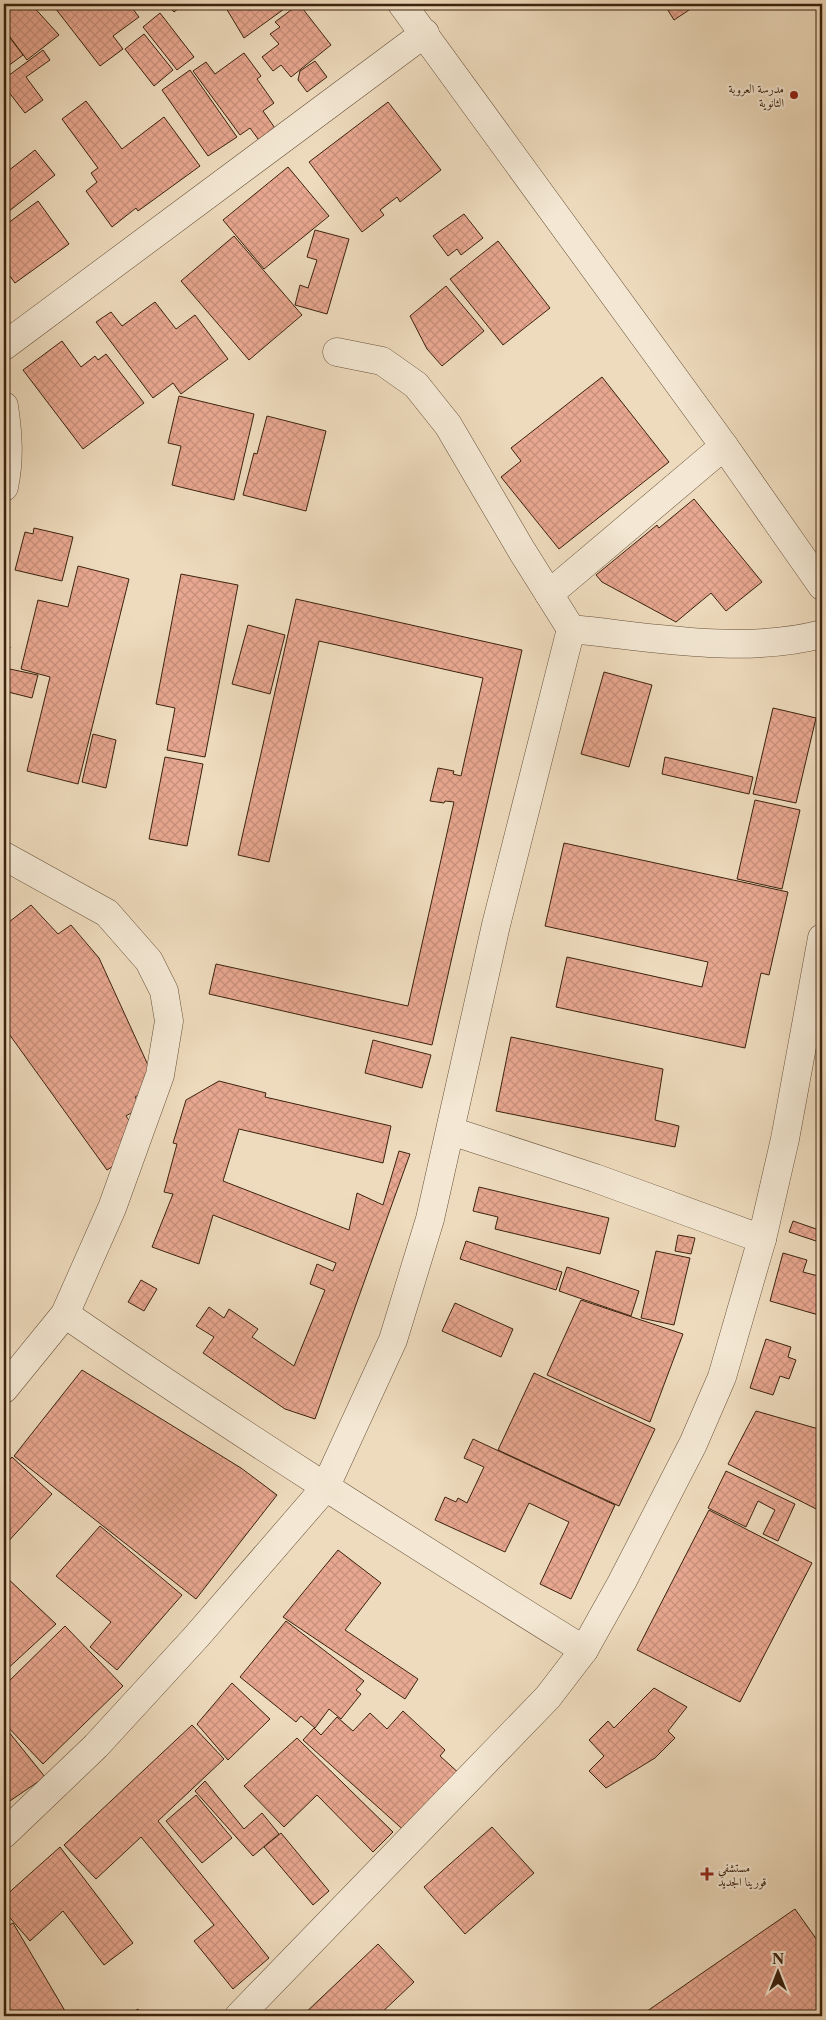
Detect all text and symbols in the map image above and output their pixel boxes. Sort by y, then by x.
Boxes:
place label: مدرسة العروبة الثانوية [728,81,784,111]
marker: مدرسة العروبة الثانوية [788,89,800,101]
place label: مستشفي قورينا الجديد [718,1860,767,1890]
marker: مستشفي قورينا الجديد [700,1867,714,1881]
north arrow [754,1948,804,1998]
text: N [772,1950,784,1968]

